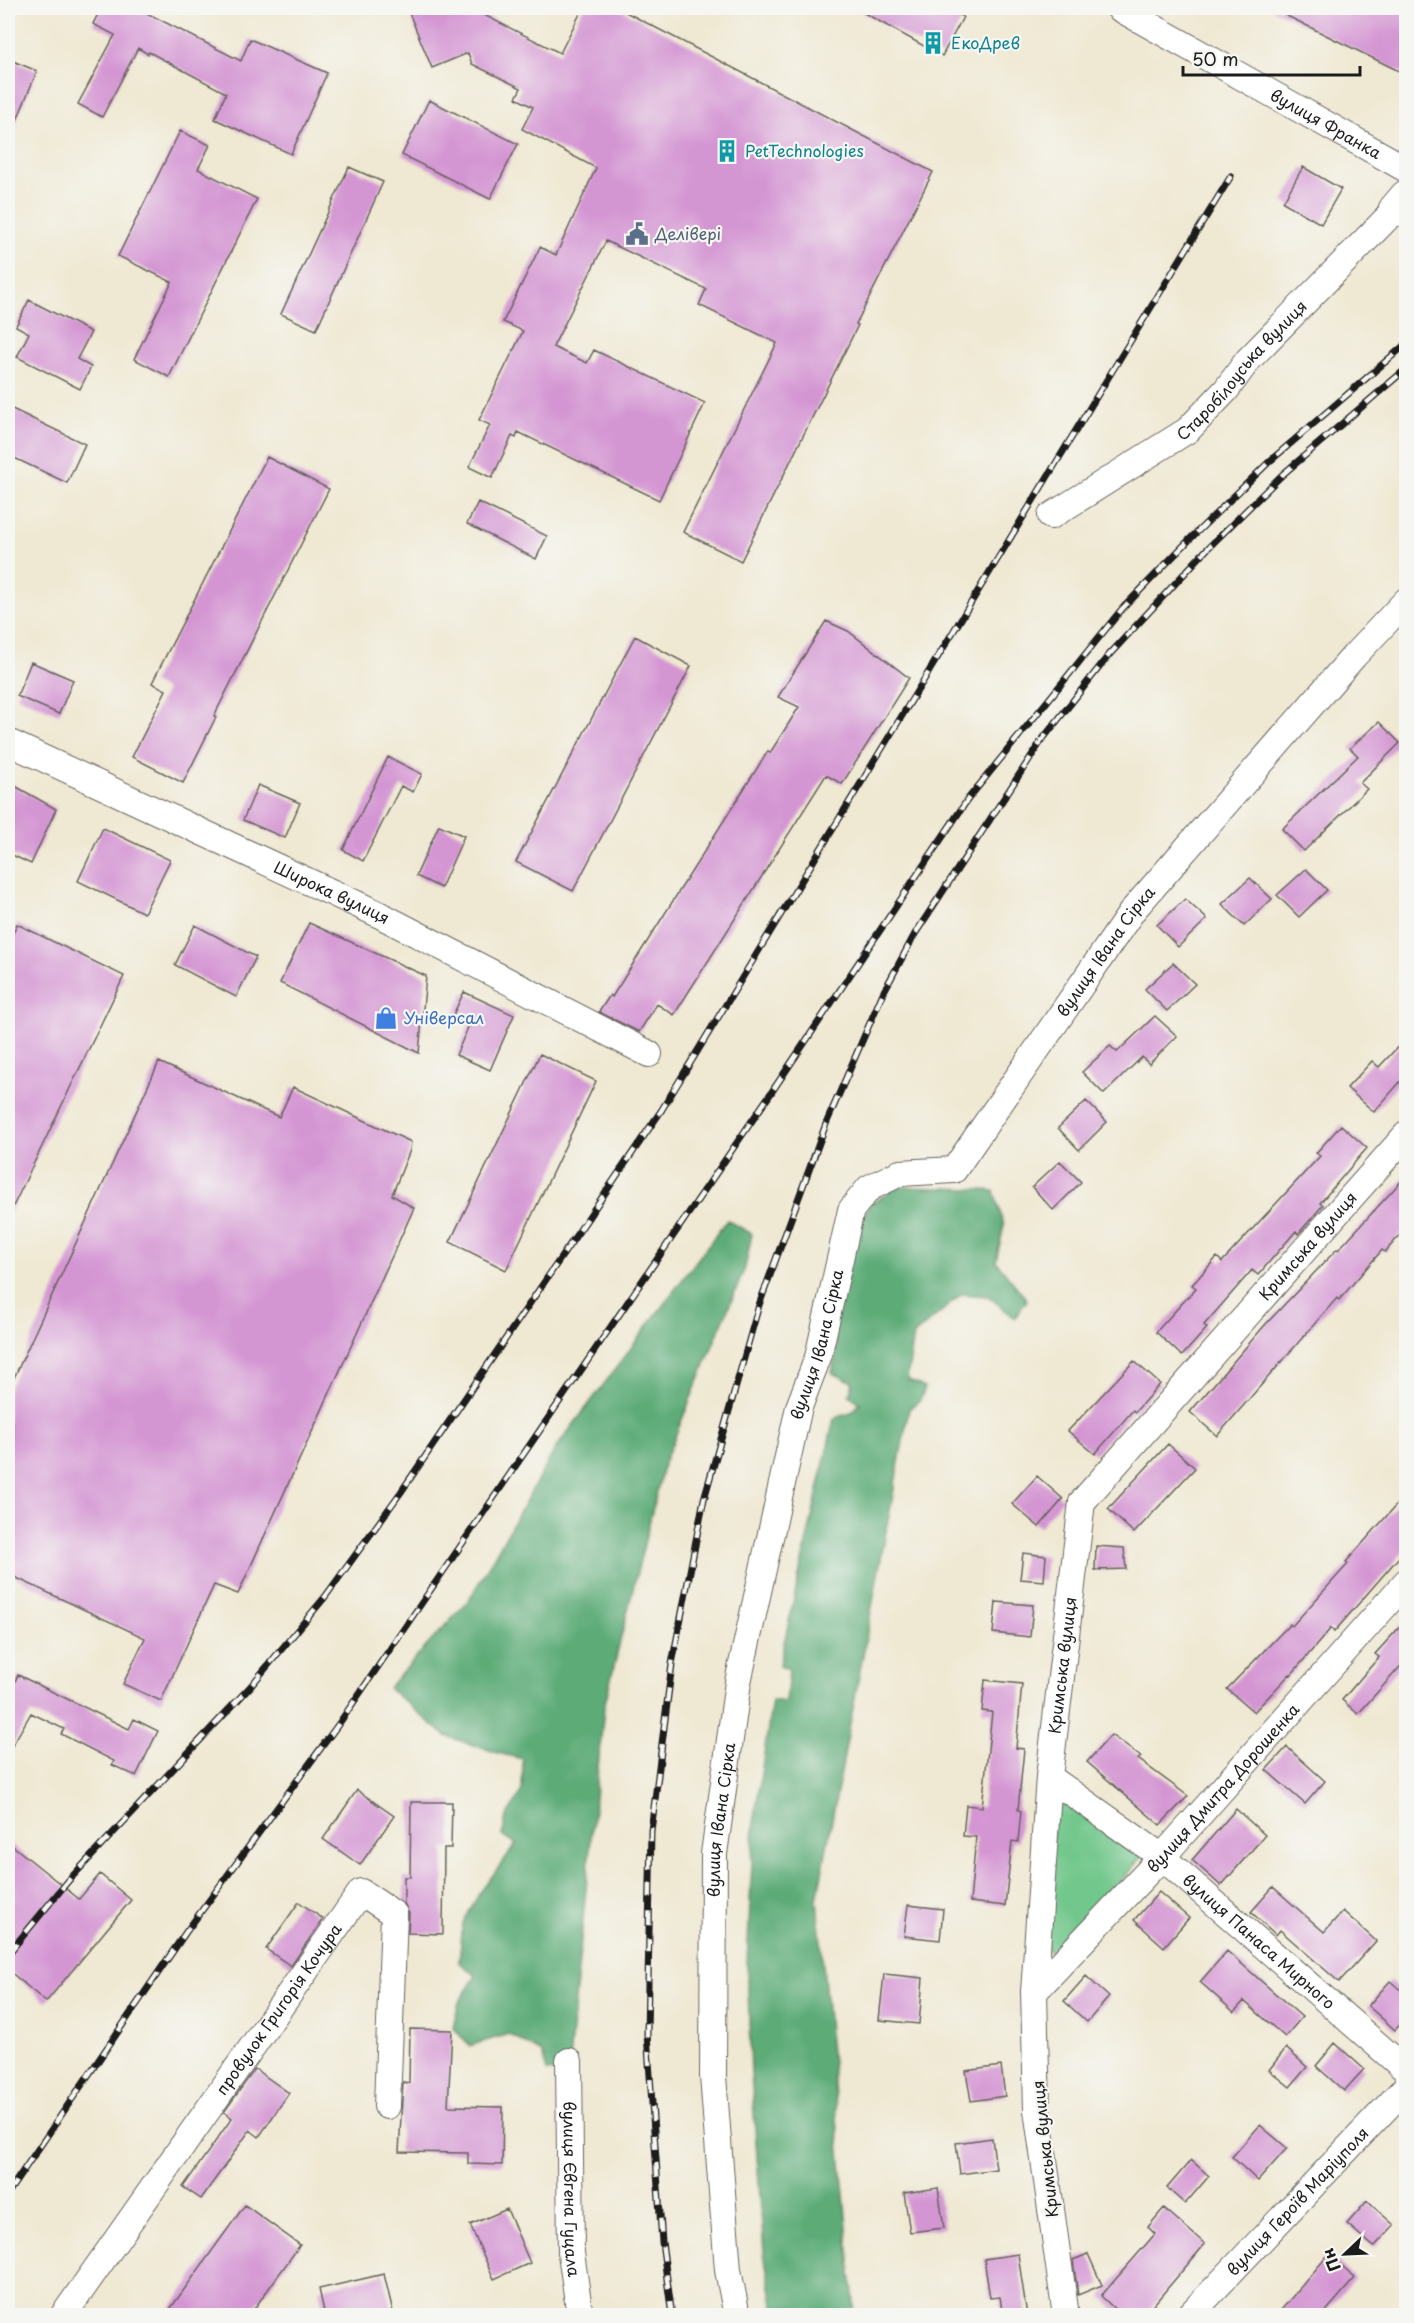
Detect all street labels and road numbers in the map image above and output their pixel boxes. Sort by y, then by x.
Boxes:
street label: вулиця Франка [1266,82,1386,164]
street label: Старобілоуська вулиця [1171,294,1312,445]
street label: Широка вулиця [270,854,394,929]
street label: вулиця Івана Сірка [1050,880,1160,1021]
street label: Кримська вулиця [1253,1186,1362,1305]
street label: вулиця Івана Сірка [784,1267,848,1422]
street label: Кримська вулиця [1041,1595,1082,1735]
street label: вулиця Дмитра Дорошенка [1140,1698,1304,1877]
street label: вулиця Івана Сірка [701,1741,740,1897]
street label: вулиця Панаса Мирного [1178,1867,1341,2014]
street label: провулок Григорія Кочура [209,1918,347,2099]
street label: Кримська вулиця [1025,2079,1063,2219]
street label: вулиця Євгена Гуцала [558,2101,587,2278]
street label: вулиця Героїв Маріуполя [1221,2121,1373,2280]

